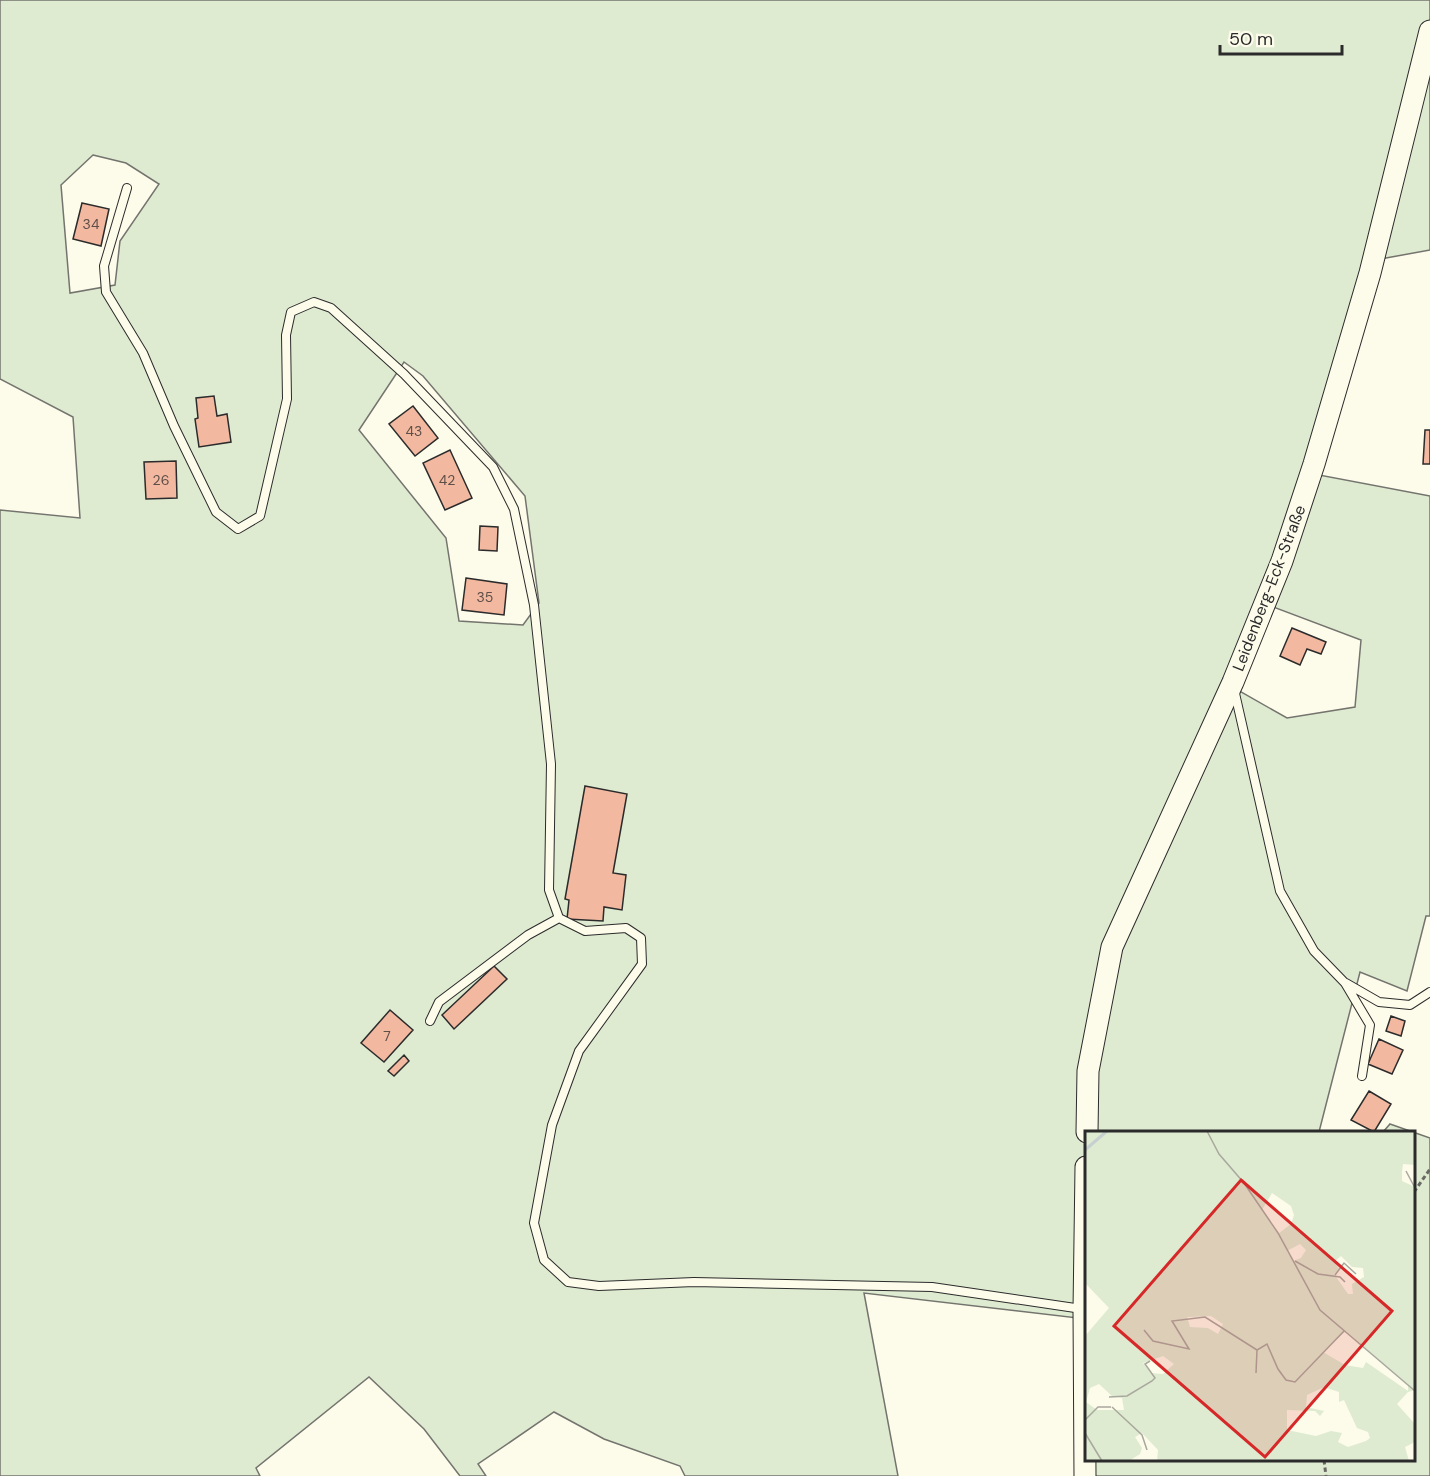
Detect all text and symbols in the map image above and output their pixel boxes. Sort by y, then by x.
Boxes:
scale bar [1220,18,1342,56]
text: 50 m [1229,27,1273,51]
house number: 34 [83,215,100,233]
house number: 43 [406,422,422,440]
house number: 26 [153,471,169,489]
house number: 42 [439,471,455,489]
street label: Leidenberg-Eck-Straße [1228,502,1310,674]
house number: 35 [477,588,493,606]
house number: 7 [383,1027,391,1045]
inset map [1085,1131,1415,1461]

